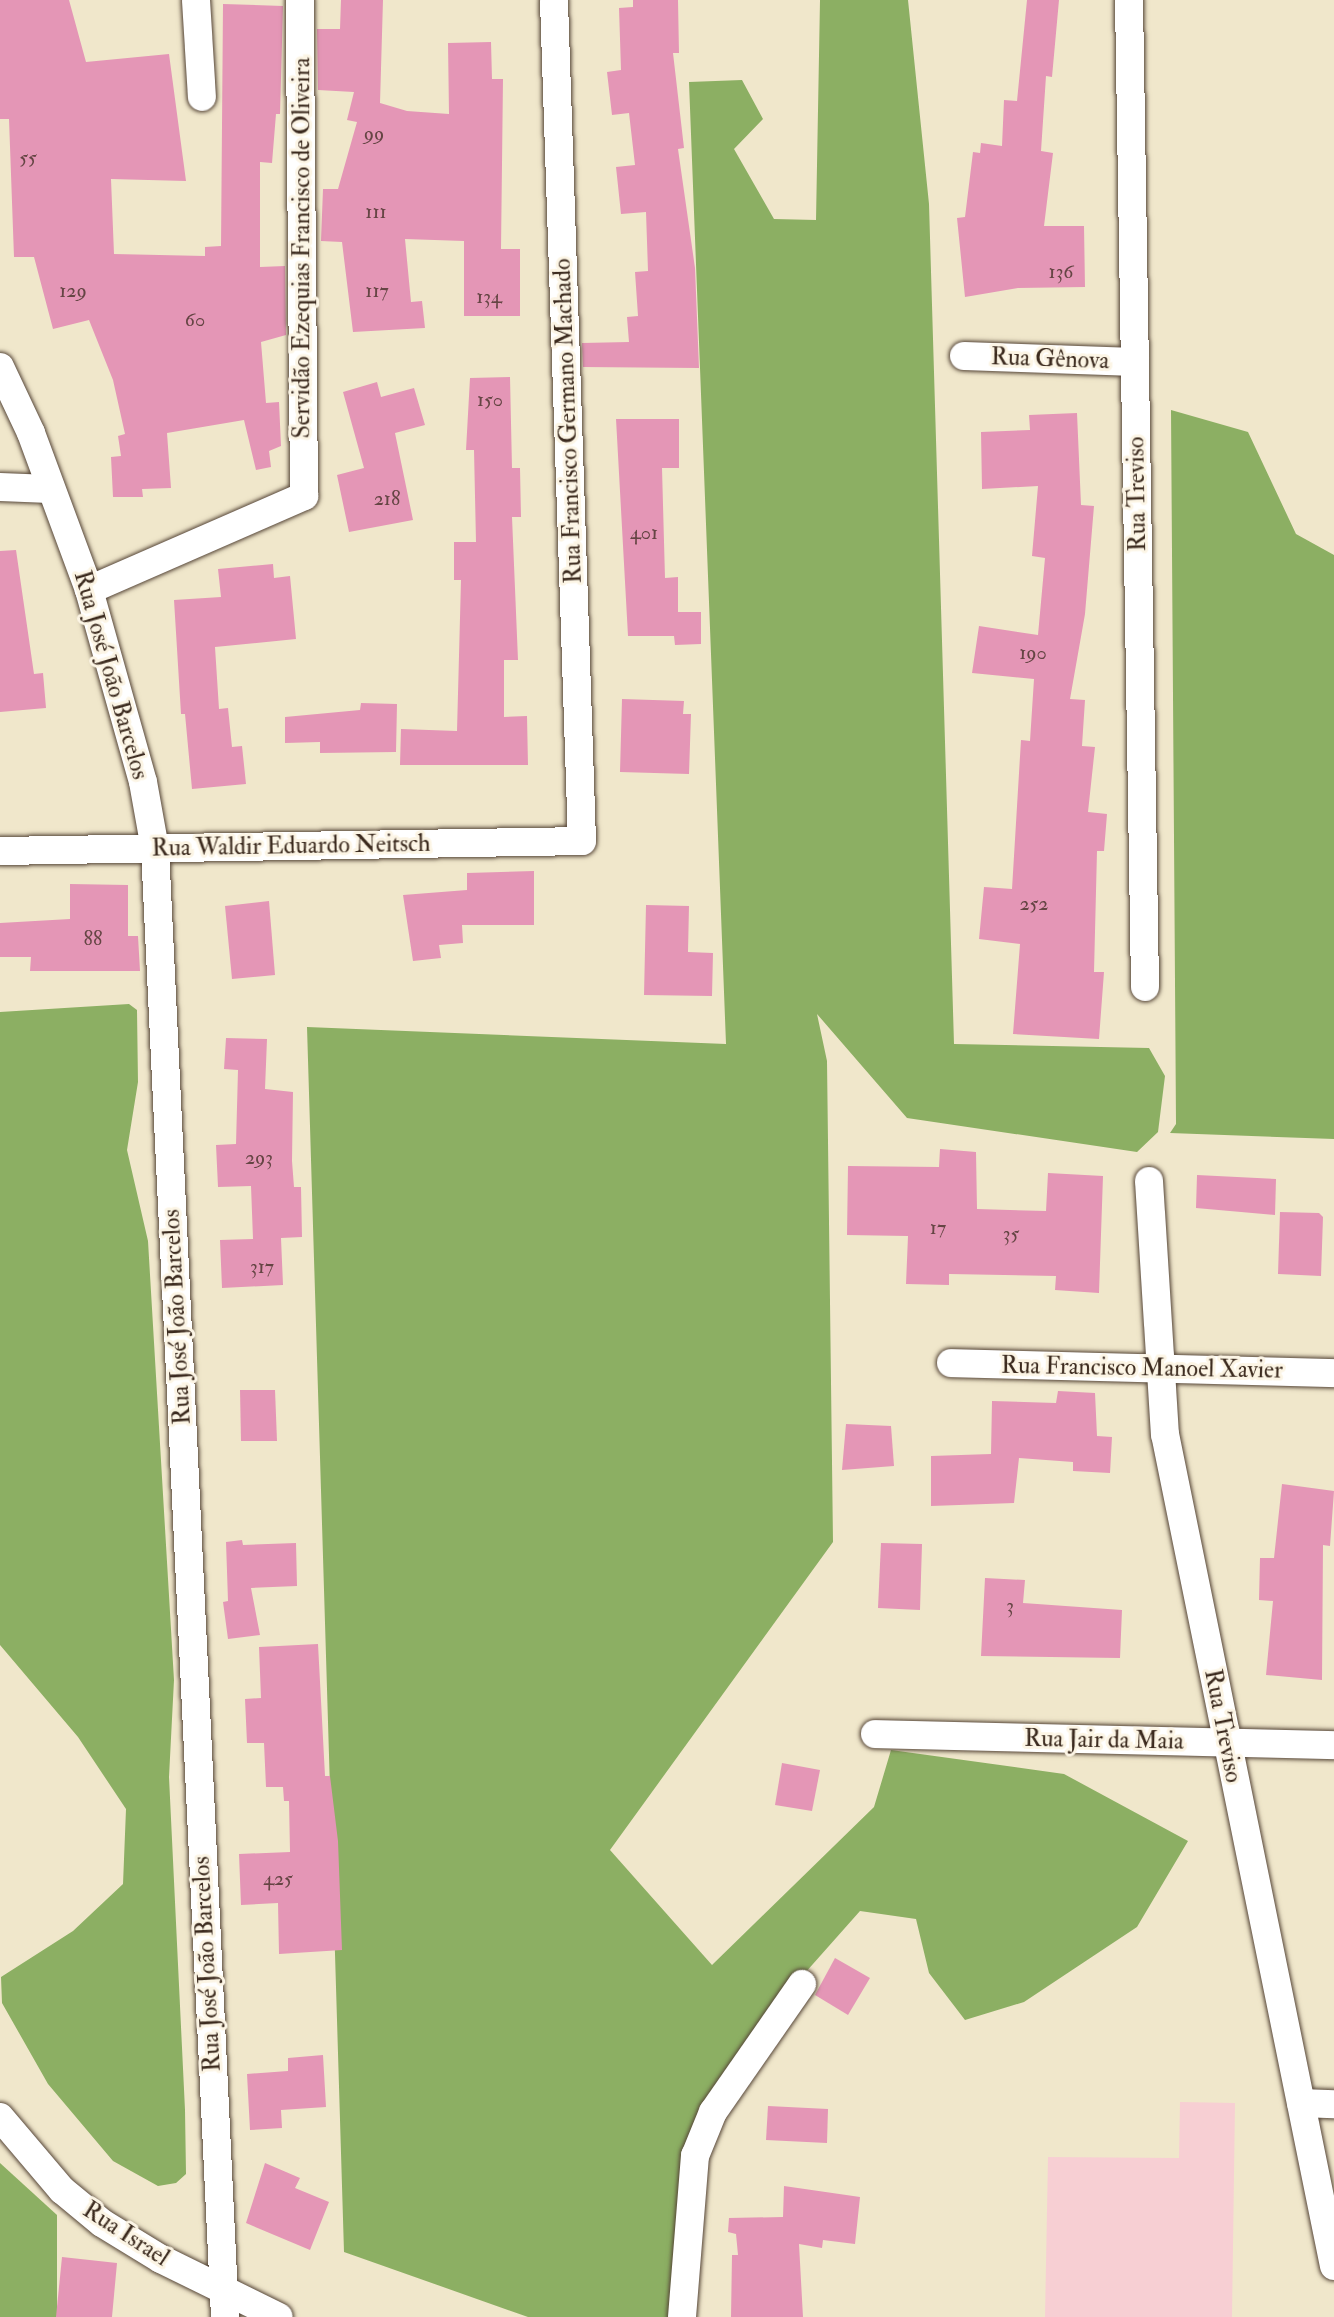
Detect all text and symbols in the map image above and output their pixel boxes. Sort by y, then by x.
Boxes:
street label: Servidão Ezequias Francisco de Oliveira [288,57,316,439]
house number: 99 [364,121,384,145]
house number: 55 [19,145,37,169]
house number: 111 [365,199,387,223]
street label: Rua Francisco Germano Machado [548,258,588,584]
house number: 136 [1049,259,1073,283]
house number: 129 [59,278,87,302]
house number: 117 [365,278,389,302]
house number: 134 [476,284,502,308]
house number: 60 [185,307,205,331]
street label: Rua Gênova [990,343,1110,375]
house number: 150 [477,387,503,411]
street label: Rua Treviso [1122,436,1152,552]
house number: 218 [374,486,400,510]
house number: 401 [630,520,658,544]
street label: Rua José João Barcelos [67,567,155,783]
house number: 190 [1019,640,1047,664]
street label: Rua Waldir Eduardo Neitsch [151,829,431,863]
house number: 252 [1020,891,1048,915]
house number: 88 [84,926,102,950]
house number: 293 [245,1145,273,1169]
street label: Rua José João Barcelos [157,1209,197,1425]
house number: 17 [930,1215,946,1239]
house number: 35 [1003,1221,1019,1245]
house number: 317 [250,1254,274,1278]
street label: Rua Francisco Manoel Xavier [1001,1351,1283,1385]
house number: 3 [1006,1593,1014,1617]
street label: Rua Treviso [1198,1667,1248,1785]
street label: Rua Jair da Maia [1024,1724,1184,1756]
street label: Rua José João Barcelos [187,1856,227,2072]
house number: 425 [263,1866,293,1890]
street label: Rua Israel [77,2195,175,2273]

